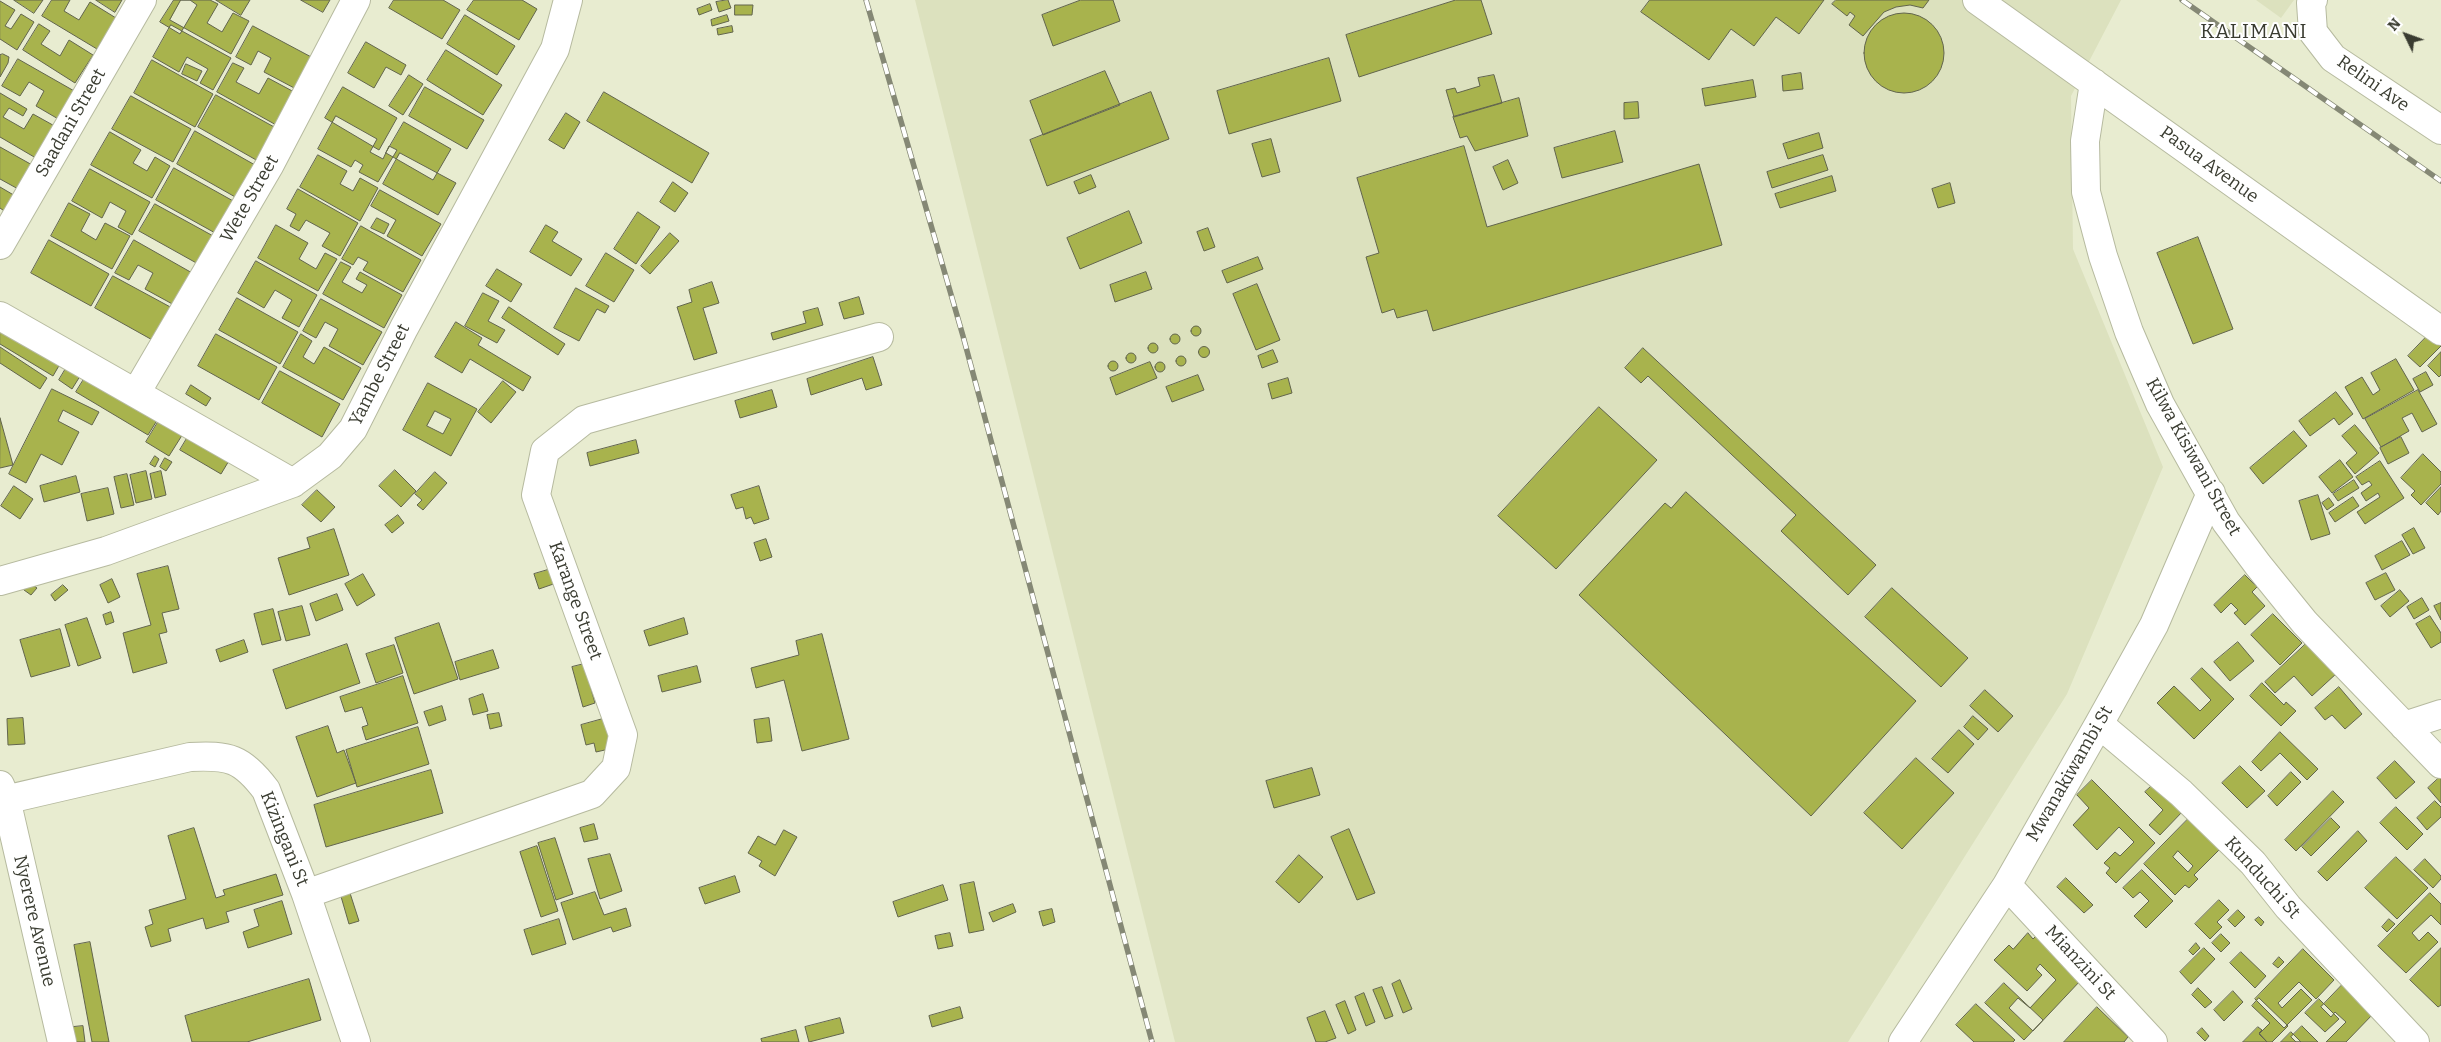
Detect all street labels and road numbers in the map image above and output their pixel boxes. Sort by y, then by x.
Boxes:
street label: Relini Ave [2333,51,2413,117]
street label: Saadani Street [31,65,111,181]
street label: Pasua Avenue [2155,122,2263,208]
street label: Wete Street [216,151,284,247]
street label: Yambe Street [345,320,415,430]
street label: Kilwa Kisiwani Street [2141,374,2245,540]
street label: Karange Street [544,539,606,663]
street label: Mwanakiwambi St [2022,702,2118,846]
street label: Kizingani St [255,788,313,890]
street label: Kunduchi St [2220,833,2304,923]
street label: Nyerere Avenue [8,853,60,989]
street label: Mianzini St [2040,921,2120,1005]

